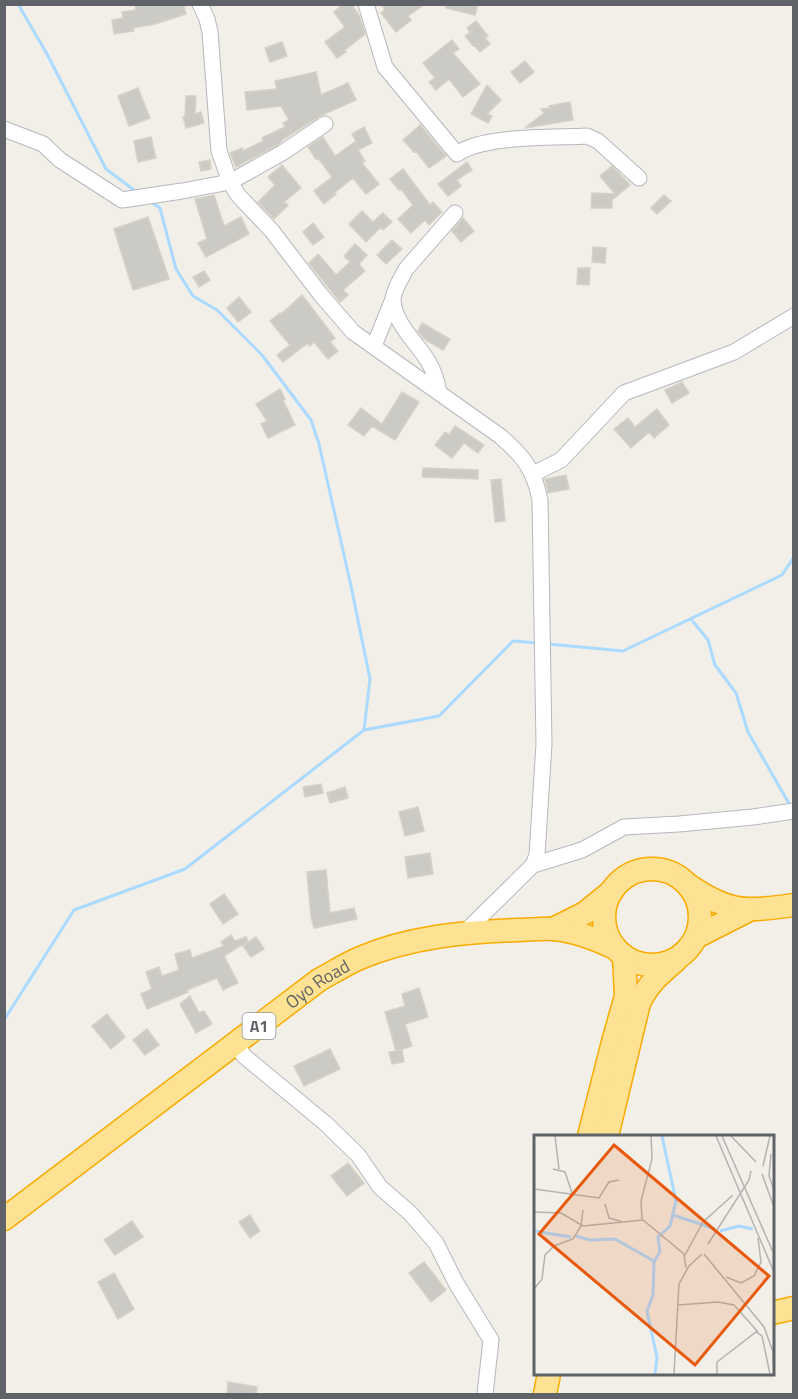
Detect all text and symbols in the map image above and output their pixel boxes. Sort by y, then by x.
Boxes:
street label: Oyo Road [279,952,354,1015]
road number: A1 [242,1013,276,1039]
inset map [534,1135,774,1375]

